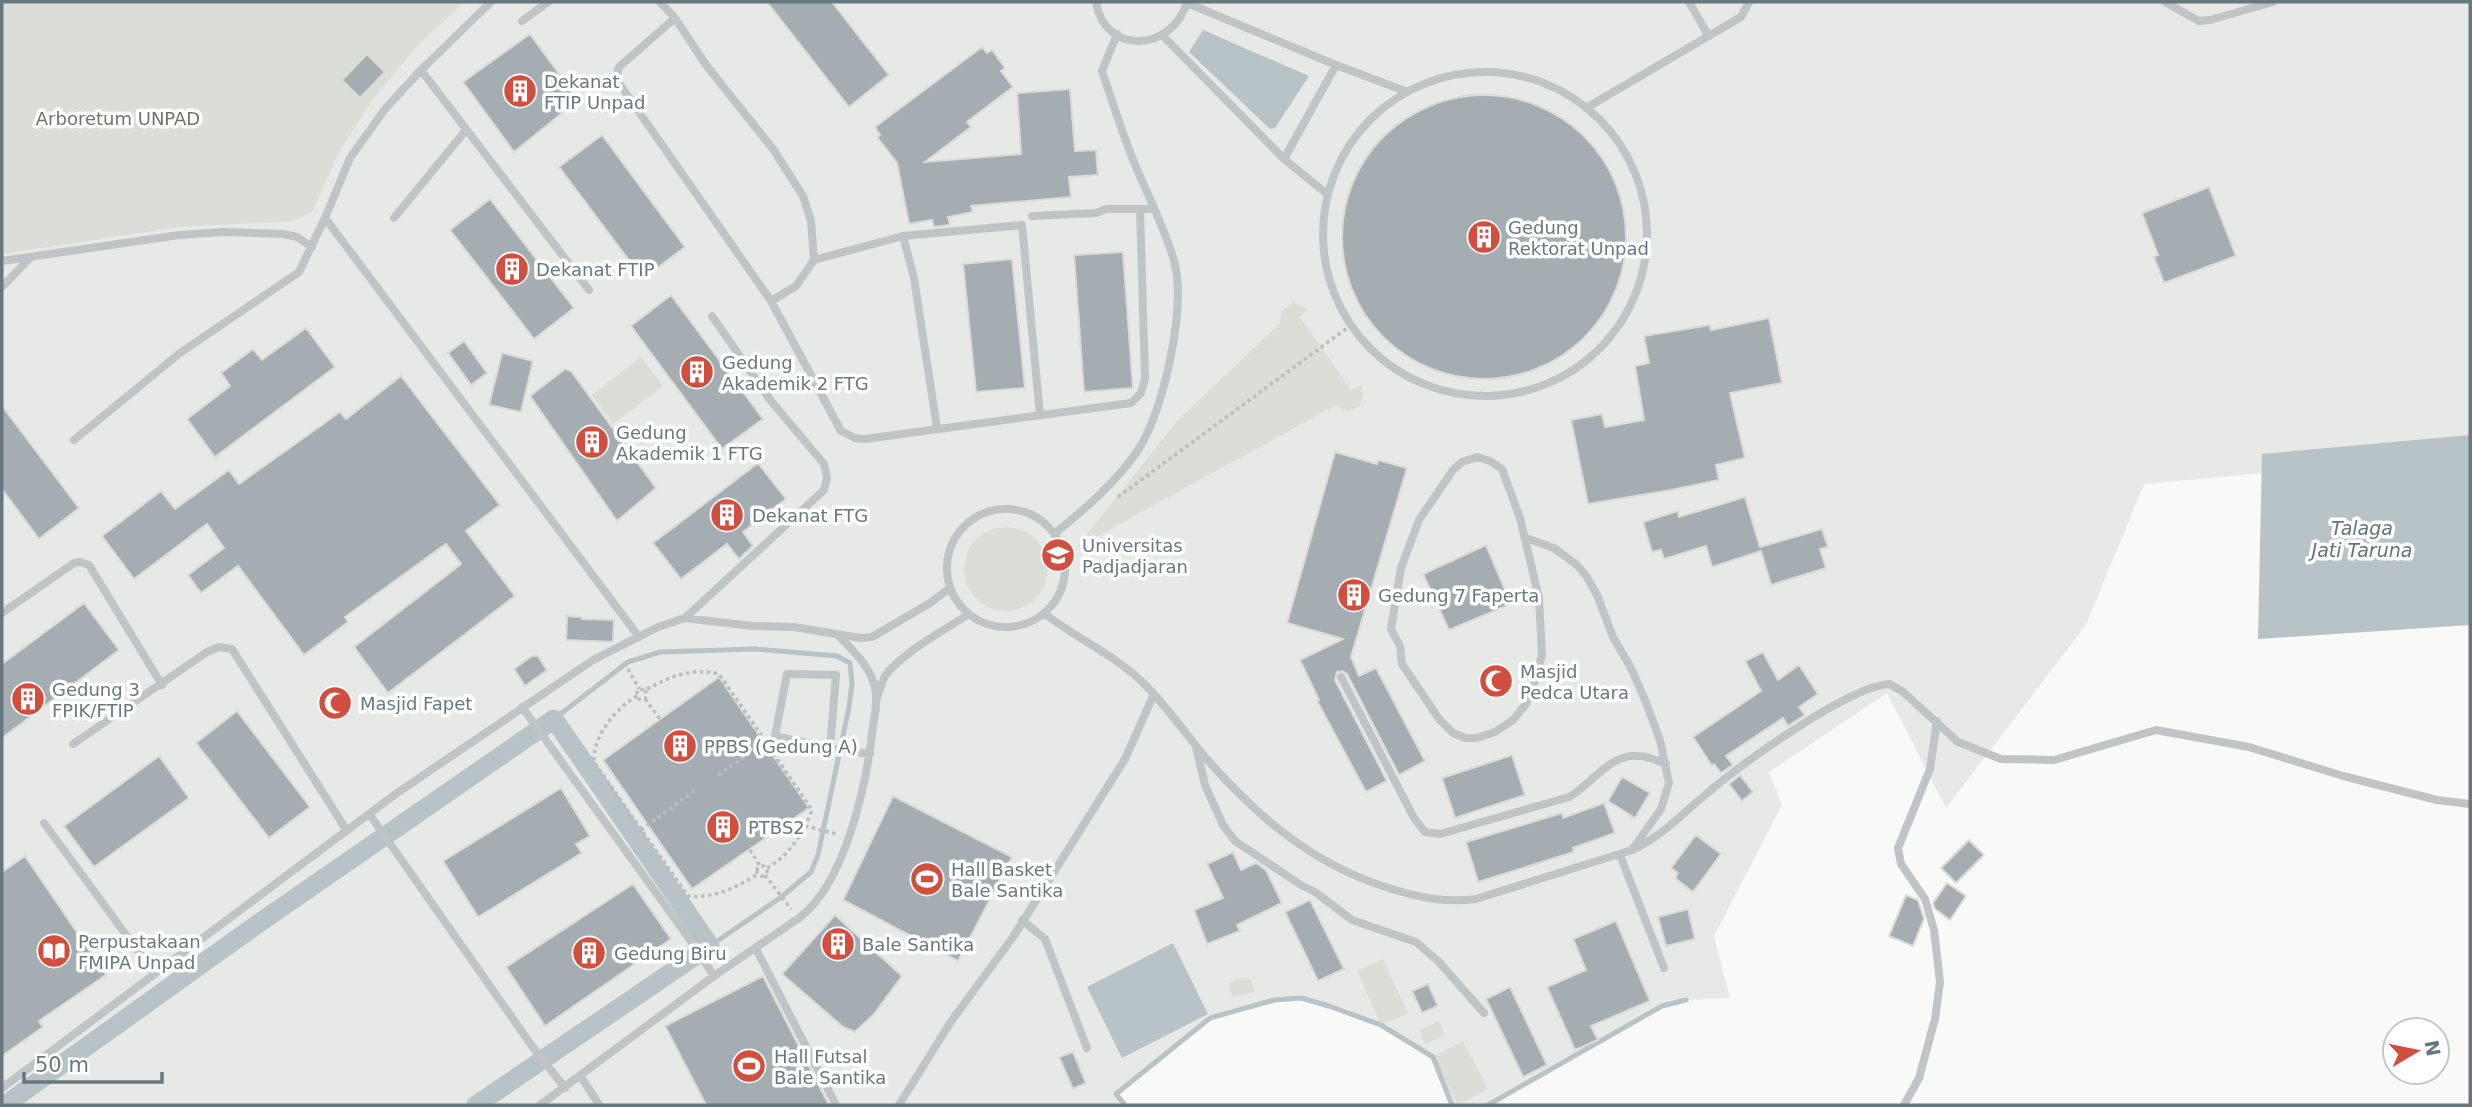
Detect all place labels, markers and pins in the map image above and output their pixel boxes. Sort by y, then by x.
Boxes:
place label: Dekanat FTIP Unpad [544,71,645,113]
building icon: Dekanat FTIP Unpad [501,72,539,110]
place label: Gedung Rektorat Unpad [1508,217,1649,259]
building icon: Gedung Rektorat Unpad [1465,218,1503,256]
building icon: Dekanat FTIP [493,250,531,288]
place label: Dekanat FTIP [536,259,655,280]
place label: Gedung Akademik 2 FTG [722,352,869,394]
building icon: Gedung Akademik 2 FTG [678,353,716,391]
place label: Gedung Akademik 1 FTG [616,422,763,464]
building icon: Gedung Akademik 1 FTG [573,423,611,461]
building icon: Dekanat FTG [708,496,746,534]
place label: Dekanat FTG [752,505,868,526]
place label: Universitas Padjadjaran [1082,535,1188,577]
school or university icon: Universitas Padjadjaran [1039,536,1077,574]
building icon: Gedung 7 Faperta [1335,576,1373,614]
place label: Gedung 7 Faperta [1378,585,1539,606]
place label: Masjid Pedca Utara [1520,661,1629,703]
mosque icon: Masjid Pedca Utara [1477,662,1515,700]
place label: Gedung 3 FPIK/FTIP [52,679,140,721]
building icon: Gedung 3 FPIK/FTIP [9,680,47,718]
mosque icon: Masjid Fapet [316,684,354,722]
place label: Masjid Fapet [360,693,472,714]
building icon: PPBS (Gedung A) [661,727,699,765]
place label: PPBS (Gedung A) [704,736,858,757]
building icon: PTBS2 [704,808,742,846]
place label: PTBS2 [748,817,805,838]
place label: Hall Basket Bale Santika [951,859,1063,901]
sports icon: Hall Basket Bale Santika [908,860,946,898]
building icon: Bale Santika [819,925,857,963]
place label: Perpustakaan FMIPA Unpad [78,931,201,973]
library icon: Perpustakaan FMIPA Unpad [35,932,73,970]
building icon: Gedung Biru [570,934,608,972]
place label: Bale Santika [862,934,974,955]
place label: Gedung Biru [614,943,727,964]
place label: Hall Futsal Bale Santika [774,1046,886,1088]
sports icon: Hall Futsal Bale Santika [730,1047,768,1085]

